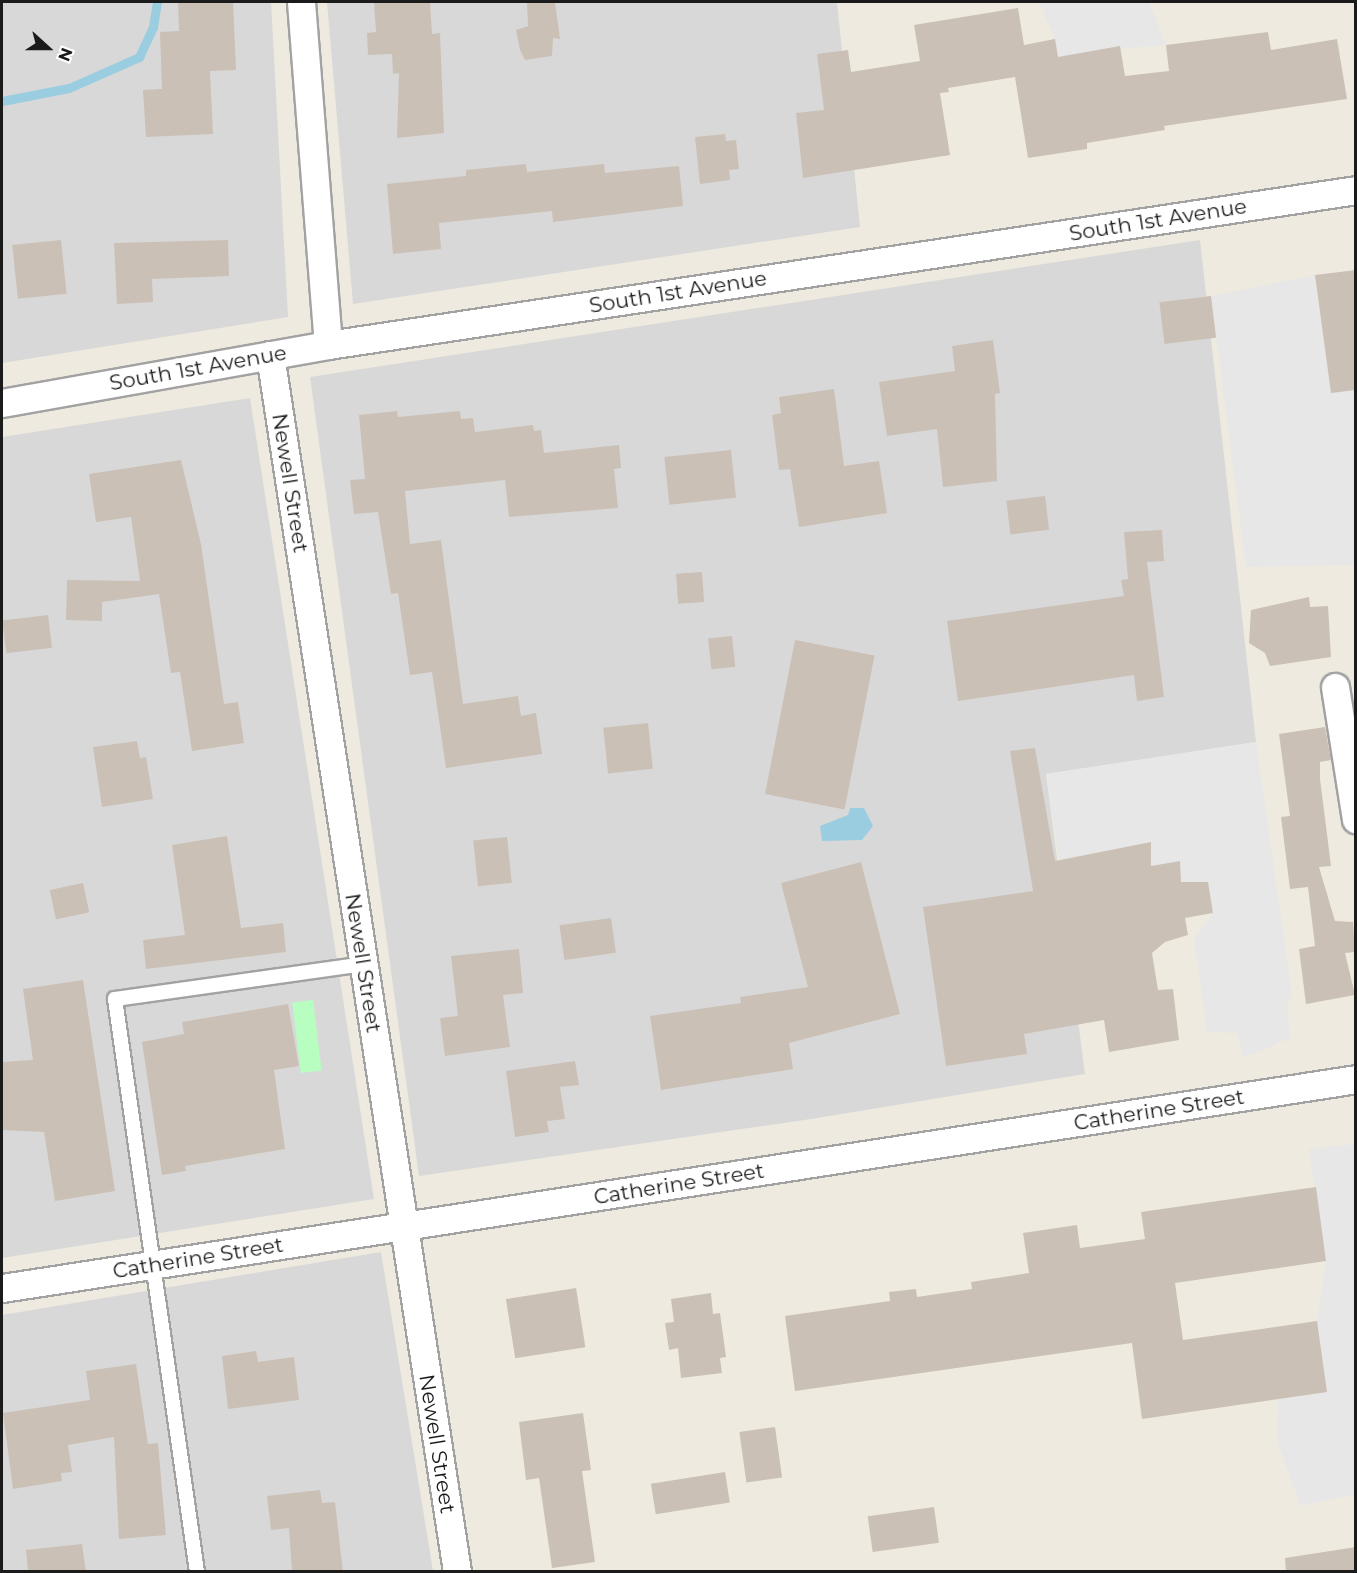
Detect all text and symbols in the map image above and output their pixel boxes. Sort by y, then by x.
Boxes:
north arrow [18,18,78,78]
text: N [54,45,76,64]
street label: South 1st Avenue [1067,194,1249,246]
street label: South 1st Avenue [587,266,769,318]
street label: South 1st Avenue [107,340,289,396]
street label: Newell Street [267,412,313,554]
street label: Newell Street [340,892,386,1034]
street label: Catherine Street [1072,1084,1246,1136]
street label: Catherine Street [592,1158,766,1210]
street label: Catherine Street [111,1232,285,1284]
street label: Newell Street [414,1373,460,1515]

